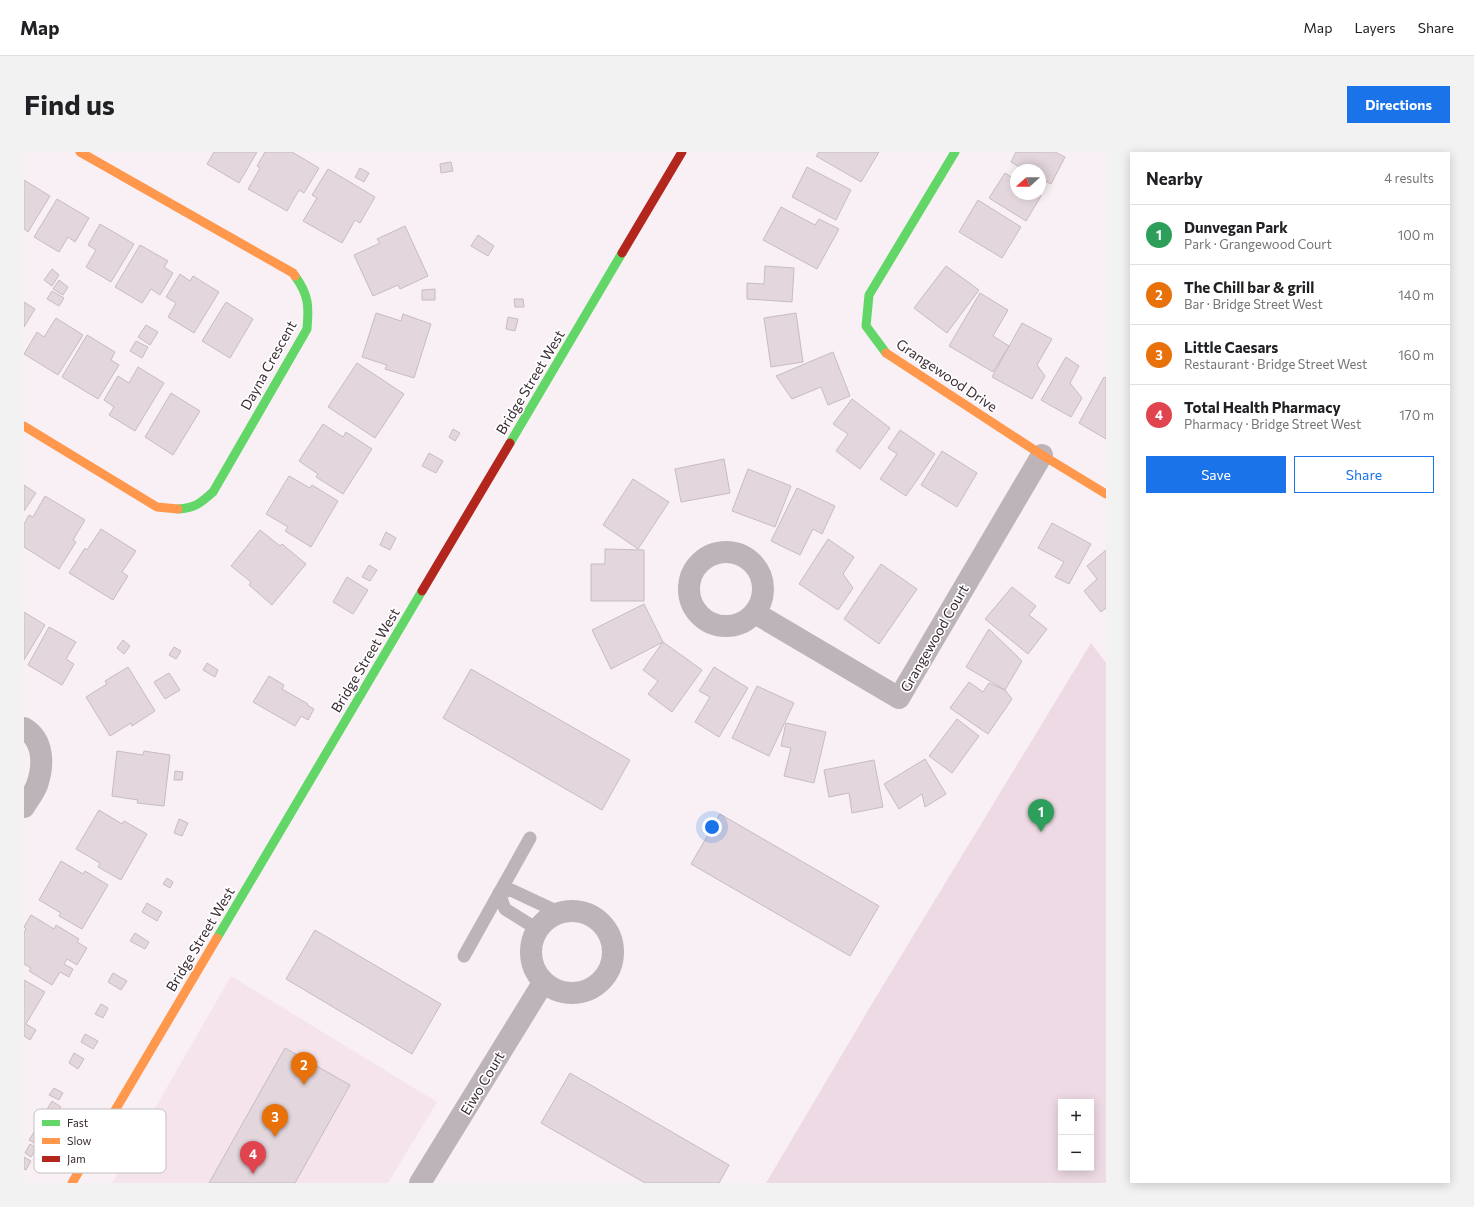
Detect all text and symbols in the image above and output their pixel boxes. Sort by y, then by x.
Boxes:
text: Map [20,16,59,39]
text: Map [1304,19,1332,36]
text: Layers [1354,19,1396,36]
text: Share [1418,19,1454,36]
button: Directions [1347,86,1450,123]
text: Find us [24,87,115,121]
north arrow [1010,164,1046,200]
text: Nearby [1146,168,1203,189]
text: 4 results [1384,170,1434,186]
text: Dunvegan Park [1184,218,1288,236]
text: 1 [1156,227,1162,243]
text: 100 m [1398,227,1434,243]
text: Park · Grangewood Court [1184,236,1332,252]
text: The Chill bar & grill [1184,278,1314,296]
text: 2 [1155,287,1163,303]
text: 140 m [1398,287,1434,303]
text: Bar · Bridge Street West [1184,296,1323,312]
street label: Dayna Crescent [236,317,300,413]
street label: Bridge Street West [492,326,568,437]
street label: Grangewood Drive [893,335,1001,415]
text: Little Caesars [1184,338,1278,356]
text: 3 [1155,347,1163,363]
text: 160 m [1398,347,1434,363]
text: Restaurant · Bridge Street West [1184,356,1367,372]
text: Total Health Pharmacy [1184,398,1341,416]
text: 4 [1155,407,1163,423]
text: 170 m [1399,407,1434,423]
text: Pharmacy · Bridge Street West [1184,416,1361,432]
button: Save [1146,456,1286,493]
button: Share [1294,456,1434,493]
street label: Grangewood Court [896,581,972,695]
street label: Bridge Street West [327,604,403,715]
pin: 1 [1028,799,1054,832]
your location [702,817,722,837]
street label: Bridge Street West [162,883,238,994]
street label: Eiwo Court [456,1048,508,1118]
pin: 2 [291,1052,317,1085]
map controls [1058,1099,1094,1171]
button: + [1058,1099,1094,1135]
pin: 3 [262,1104,288,1137]
legend [34,1109,166,1173]
text: Fast [67,1116,89,1129]
text: Slow [67,1134,92,1147]
button: − [1058,1135,1094,1171]
pin: 4 [240,1141,266,1174]
text: Jam [67,1152,86,1166]

